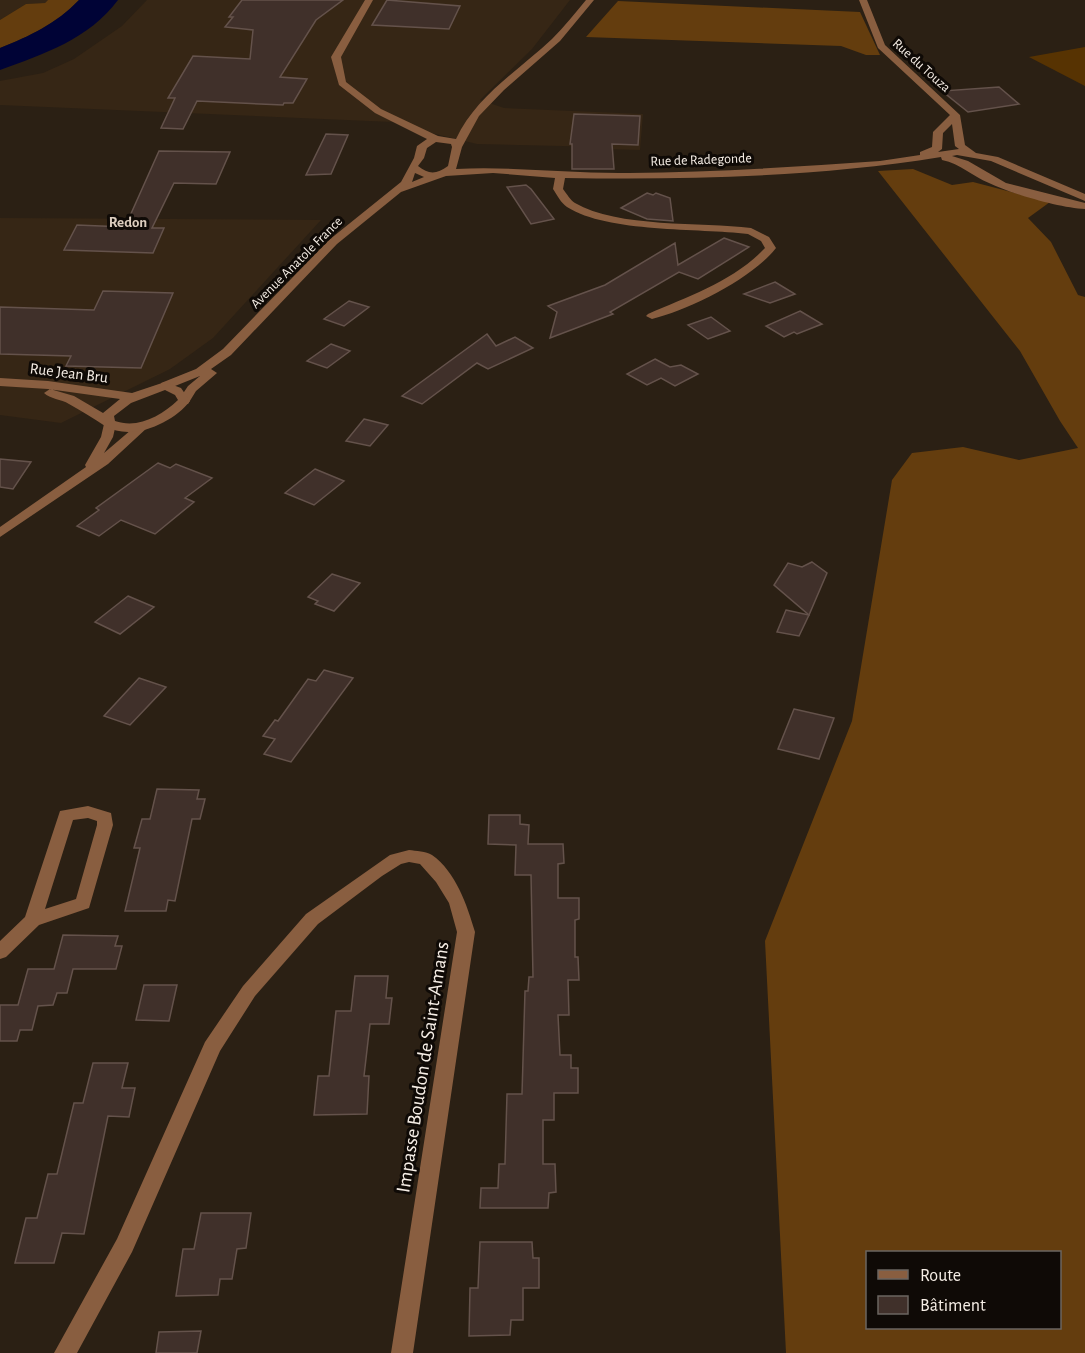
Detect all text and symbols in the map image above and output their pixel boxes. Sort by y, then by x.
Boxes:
street label: Rue du Touza [890,36,953,95]
street label: Rue de Radegonde [650,151,752,169]
street label: Avenue Anatole France [248,214,345,311]
district label: Redon [109,215,147,230]
street label: Rue Jean Bru [29,360,109,386]
street label: Impasse Boudon de Saint-Amans [393,940,453,1194]
legend [866,1251,1061,1329]
text: Route [920,1267,961,1285]
text: Bâtiment [920,1297,986,1315]

